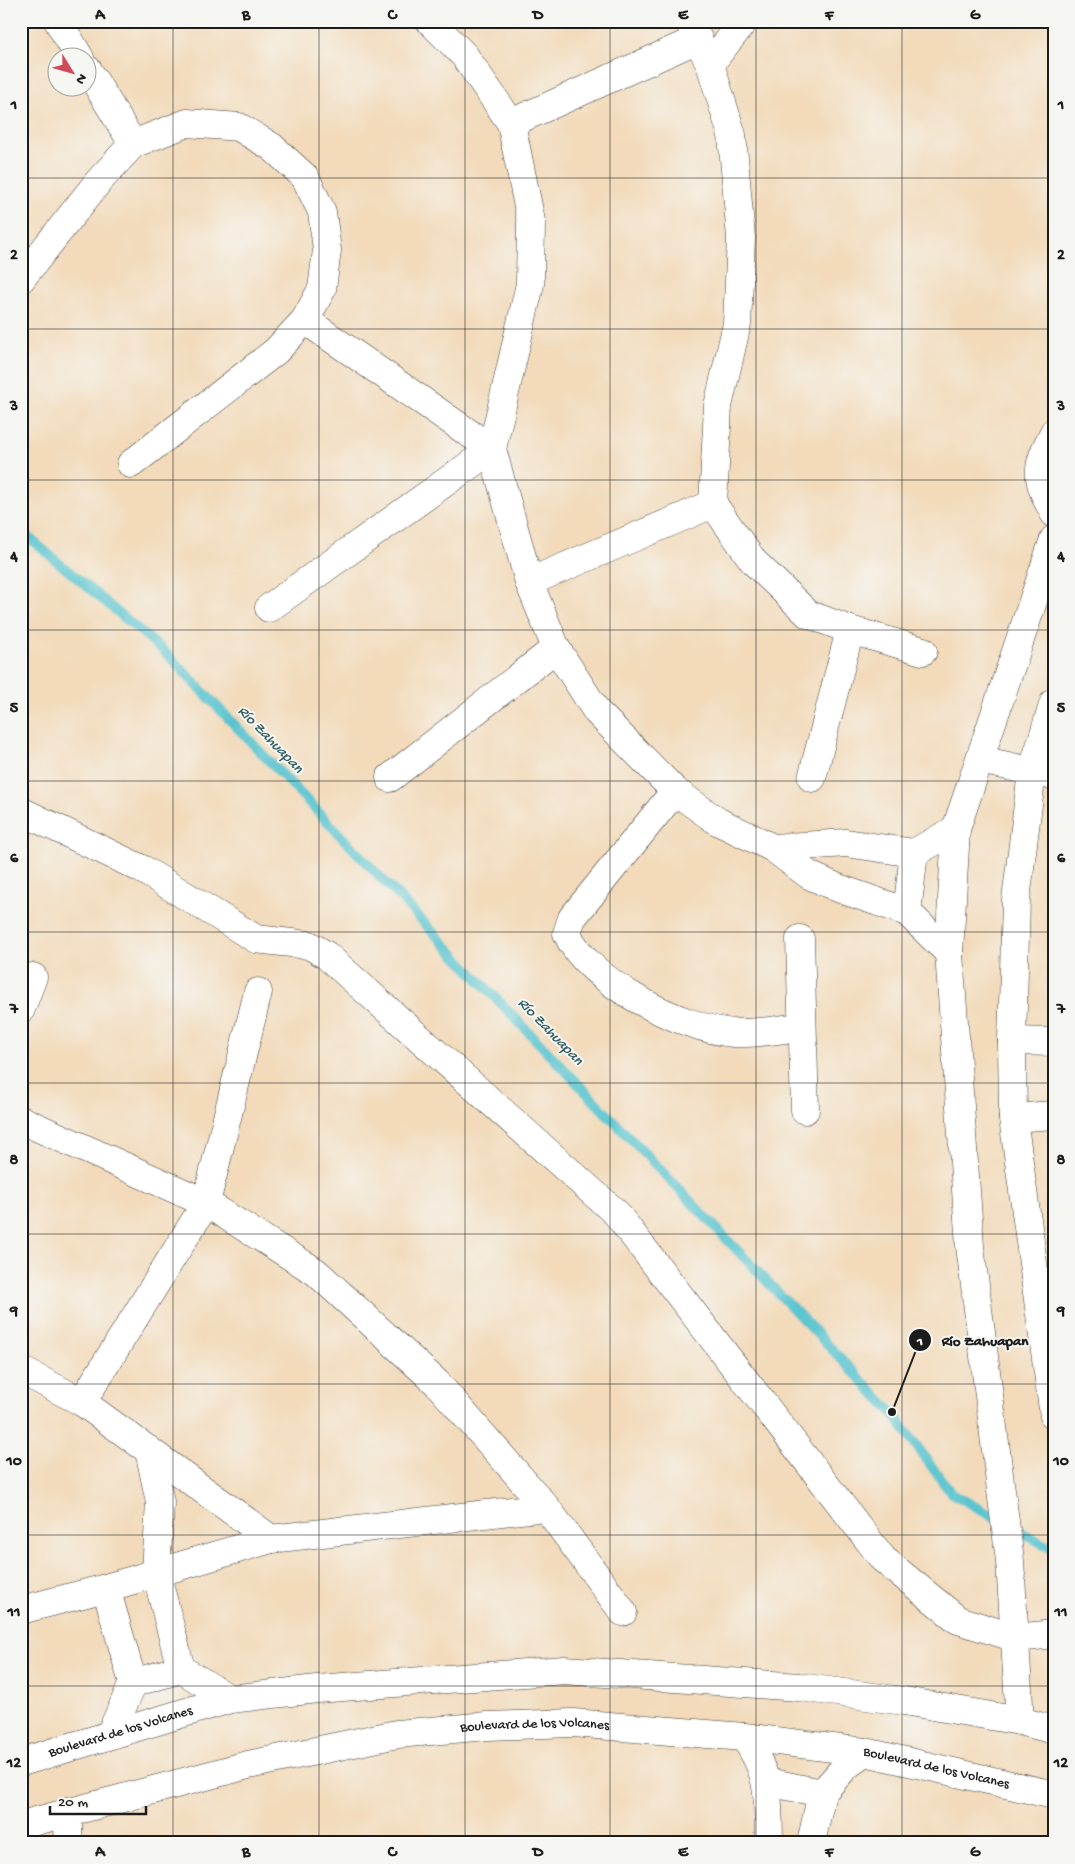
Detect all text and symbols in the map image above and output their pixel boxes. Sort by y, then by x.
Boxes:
text: A [94,7,106,26]
text: B [241,7,251,26]
text: C [387,7,398,26]
text: D [531,7,544,26]
text: E [678,7,689,26]
text: F [824,7,835,26]
text: G [970,7,981,26]
north arrow [48,48,98,98]
text: N [71,70,90,87]
text: 1 [10,97,17,116]
text: 1 [1057,97,1064,116]
text: 2 [10,247,18,266]
text: 2 [1057,247,1065,266]
text: 3 [9,398,18,417]
text: 3 [1056,398,1065,417]
text: 4 [9,549,18,568]
text: 4 [1056,549,1065,568]
text: 5 [10,700,19,719]
text: 5 [1057,700,1066,719]
water label: Río Zahuapan [233,703,307,778]
text: 6 [10,850,19,869]
text: 6 [1057,850,1066,869]
water label: Río Zahuapan [513,995,587,1070]
text: 7 [9,1001,19,1020]
text: 7 [1056,1001,1066,1020]
text: 8 [10,1152,19,1171]
text: 8 [1057,1152,1066,1171]
text: 9 [9,1303,18,1322]
text: 9 [1056,1303,1065,1322]
callout: Río Zahuapan [907,1325,1039,1355]
text: 1 [916,1333,923,1351]
text: Río Zahuapan [941,1333,1029,1351]
text: 10 [5,1453,22,1472]
text: 10 [1052,1453,1069,1472]
text: 11 [7,1604,20,1623]
text: 11 [1054,1604,1067,1623]
street label: Boulevard de los Volcanes [46,1702,195,1762]
street label: Boulevard de los Volcanes [458,1714,611,1737]
street label: Boulevard de los Volcanes [861,1743,1012,1793]
text: 12 [6,1755,21,1774]
text: 12 [1053,1755,1068,1774]
scale bar [50,1784,146,1816]
text: 20 m [58,1794,88,1812]
text: A [94,1844,106,1863]
text: B [241,1844,251,1863]
text: C [387,1844,398,1863]
text: D [531,1844,544,1863]
text: E [678,1844,689,1863]
text: F [824,1844,835,1863]
text: G [970,1844,981,1863]

